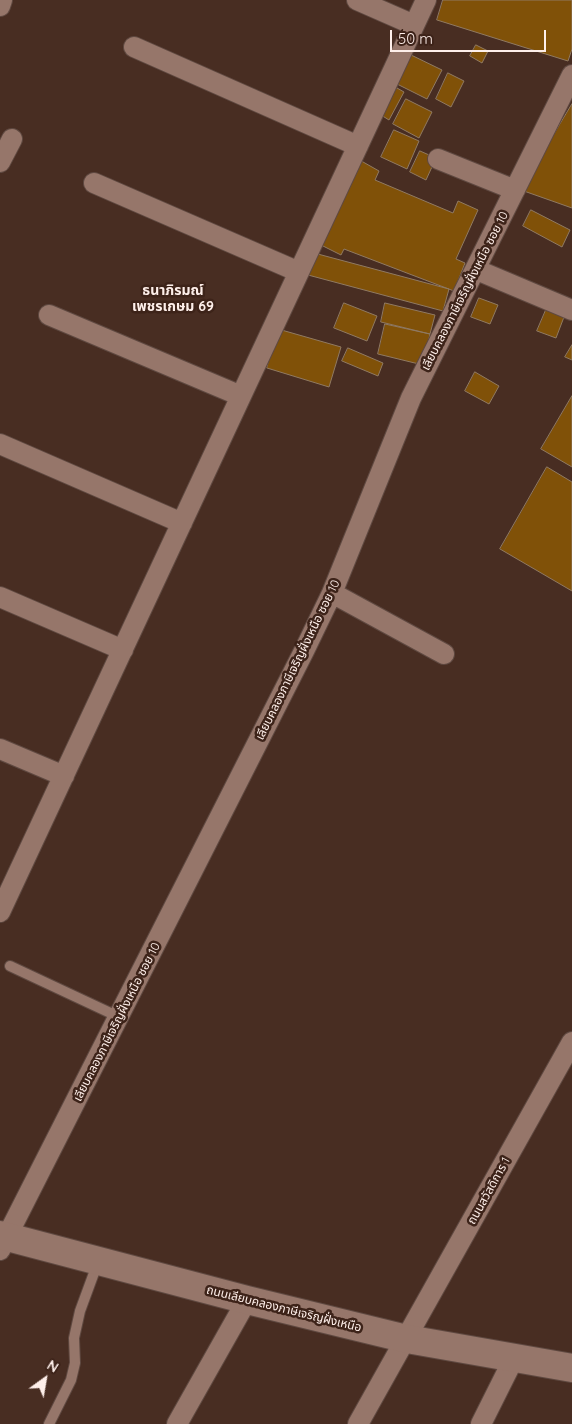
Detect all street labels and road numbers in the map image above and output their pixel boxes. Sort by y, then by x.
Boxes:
street label: เลียบคลองภาษีเจริญฝั่งเหนือ ซอย 10 [419,209,511,373]
street label: เลียบคลองภาษีเจริญฝั่งเหนือ ซอย 10 [253,578,343,742]
street label: เลียบคลองภาษีเจริญฝั่งเหนือ ซอย 10 [71,940,163,1104]
street label: ถนนสวัสดิการ 1 [465,1155,513,1227]
street label: ถนนเลียบคลองภาษีเจริญฝั่งเหนือ [205,1283,363,1335]

